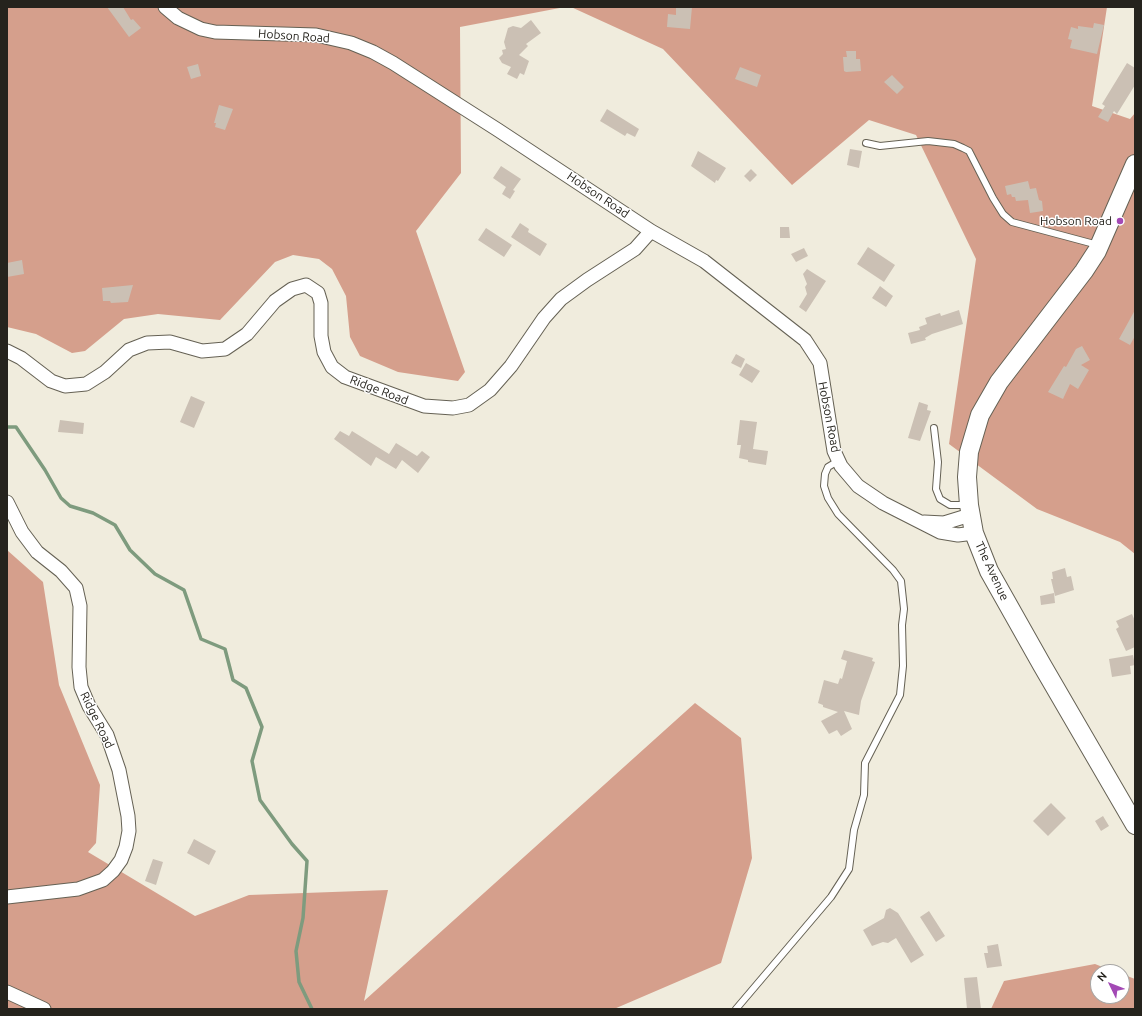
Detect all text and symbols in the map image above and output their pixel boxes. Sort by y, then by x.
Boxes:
street label: Hobson Road [258,26,330,46]
street label: Hobson Road [564,169,632,221]
place label: Hobson Road [1040,214,1112,228]
marker: Hobson Road [1115,216,1125,226]
street label: Ridge Road [348,372,410,408]
street label: Hobson Road [815,380,843,454]
street label: The Avenue [972,539,1012,603]
street label: Ridge Road [77,689,117,751]
north arrow [1090,964,1130,1004]
text: N [1095,969,1109,984]

